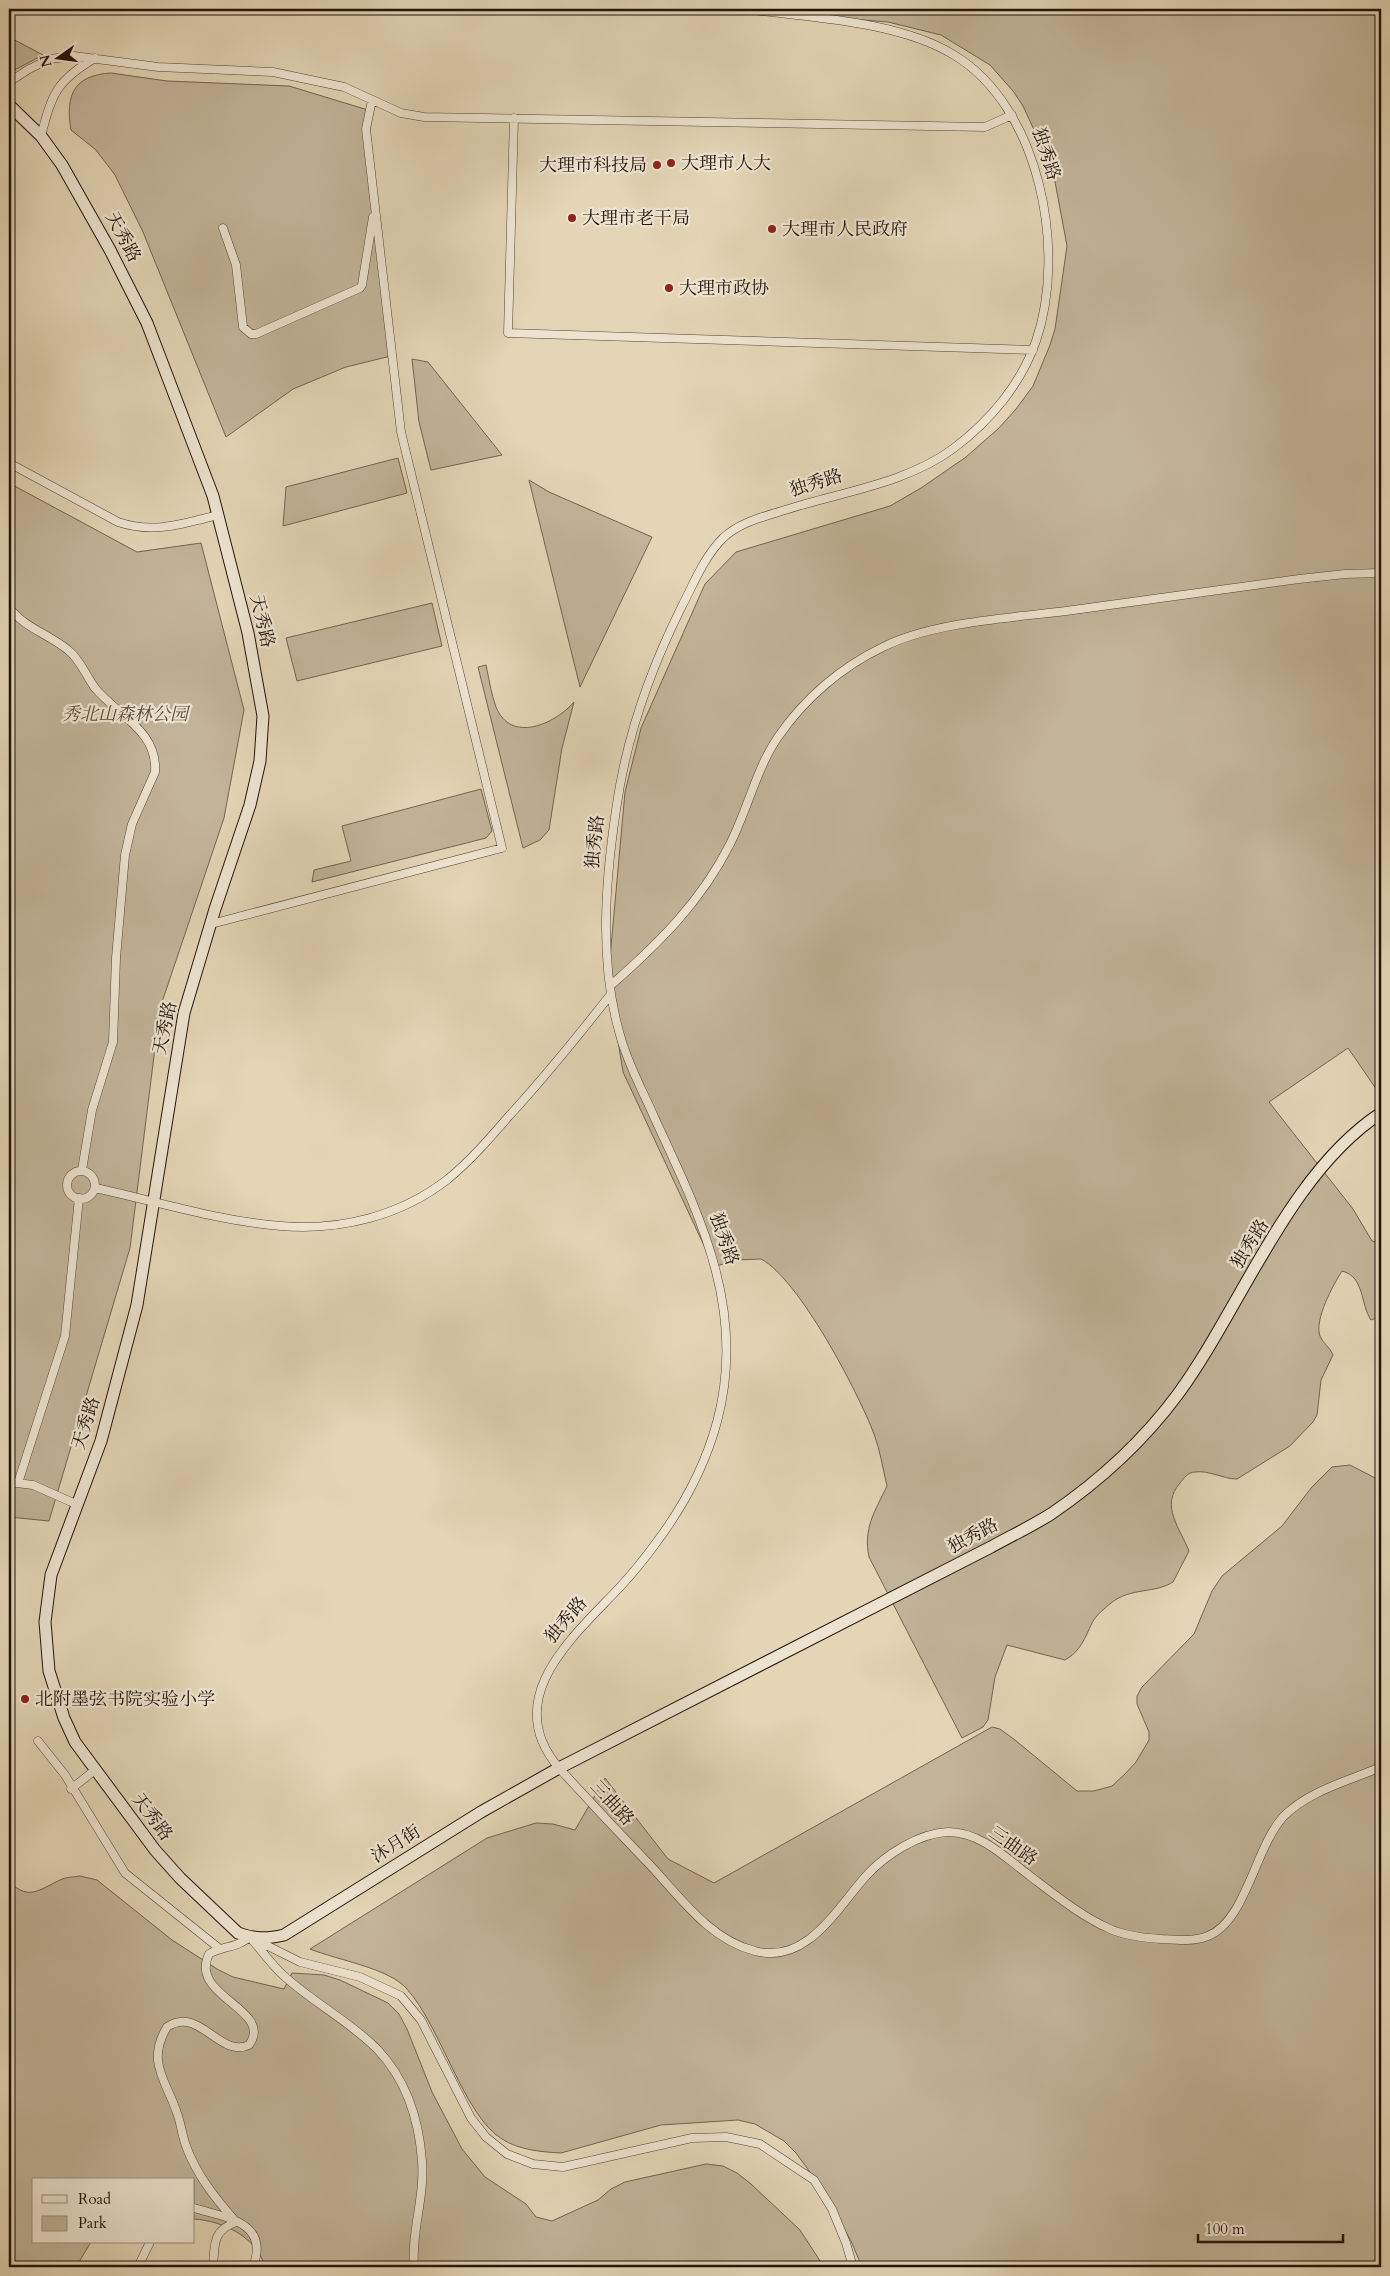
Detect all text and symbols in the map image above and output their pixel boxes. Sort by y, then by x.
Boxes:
north arrow [32,32,82,82]
text: N [35,53,57,69]
street label: 独秀路 [1026,124,1066,184]
place label: 大理市人大 [681,151,771,176]
place label: 大理市科技局 [539,153,647,178]
marker: 大理市人大 [665,157,677,169]
marker: 大理市科技局 [651,159,663,171]
place label: 大理市老干局 [582,206,690,231]
street label: 天秀路 [99,207,147,267]
marker: 大理市老干局 [566,212,578,224]
place label: 大理市人民政府 [782,217,908,242]
marker: 大理市人民政府 [766,223,778,235]
place label: 大理市政协 [679,276,769,301]
marker: 大理市政协 [663,282,675,294]
street label: 独秀路 [787,463,845,503]
street label: 天秀路 [244,592,280,650]
park label: 秀北山森林公园 [62,702,191,727]
street label: 独秀路 [580,814,610,870]
street label: 天秀路 [147,999,183,1057]
street label: 独秀路 [703,1209,745,1269]
street label: 独秀路 [1225,1214,1275,1274]
street label: 天秀路 [66,1393,106,1453]
street label: 独秀路 [943,1512,1003,1560]
street label: 独秀路 [539,1591,593,1649]
place label: 北附墨弦书院实验小学 [35,1687,215,1712]
marker: 北附墨弦书院实验小学 [19,1693,31,1705]
street label: 三曲路 [584,1775,640,1831]
street label: 天秀路 [126,1788,178,1846]
street label: 沐月街 [366,1819,426,1869]
street label: 三曲路 [984,1820,1042,1872]
legend [32,2178,195,2244]
text: Road [78,2189,111,2209]
scale bar [1198,2211,1342,2243]
text: Park [78,2213,107,2233]
text: 100 m [1205,2219,1245,2239]

